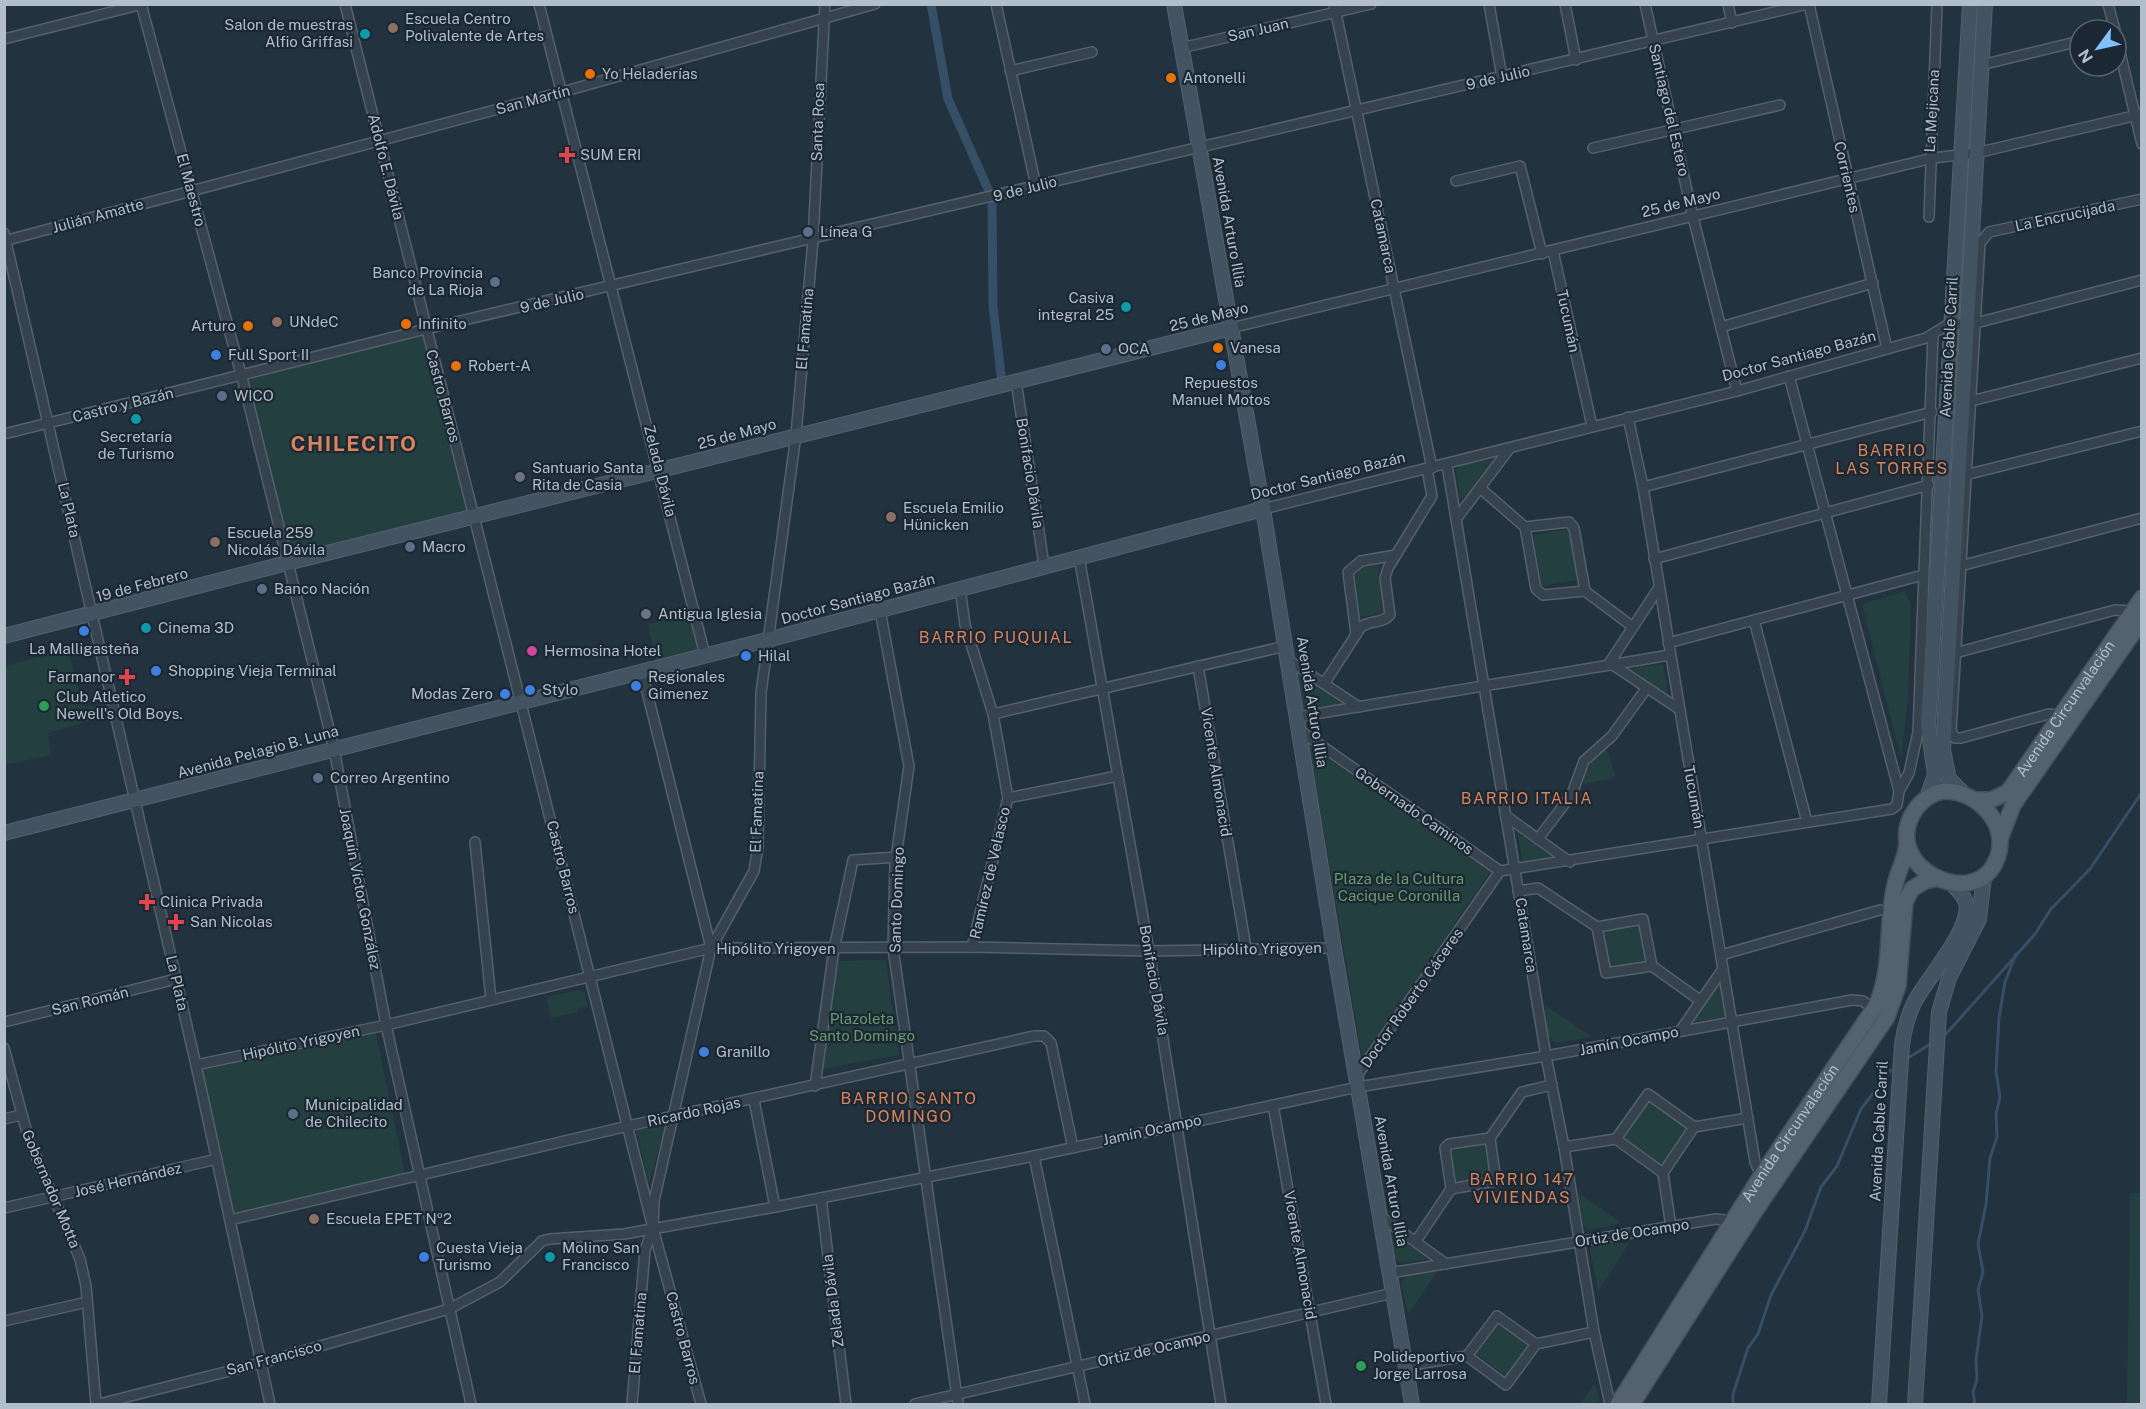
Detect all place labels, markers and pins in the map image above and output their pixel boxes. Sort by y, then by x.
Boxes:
place label: Escuela Centro Polivalente de Artes [405,10,544,44]
place label: Salon de muestras Alfio Griffasi [224,16,353,50]
marker: Escuela Centro Polivalente de Artes [386,21,400,35]
marker: Salon de muestras Alfio Griffasi [358,27,372,41]
place label: Yo Heladerías [602,65,698,82]
marker: Yo Heladerías [583,67,597,81]
place label: Antonelli [1183,69,1246,86]
marker: Antonelli [1164,71,1178,85]
marker: SUM ERI [558,146,576,164]
place label: SUM ERI [580,146,641,163]
place label: Línea G [820,223,872,240]
marker: Línea G [801,225,815,239]
place label: Banco Provincia de La Rioja [372,264,483,298]
marker: Banco Provincia de La Rioja [488,275,502,289]
place label: Casiva integral 25 [1038,289,1114,323]
marker: Casiva integral 25 [1119,300,1133,314]
place label: UNdeC [289,313,339,330]
marker: UNdeC [270,315,284,329]
place label: Infinito [418,315,467,332]
place label: Arturo [191,317,236,334]
marker: Infinito [399,317,413,331]
marker: Arturo [241,319,255,333]
place label: Vanesa [1230,339,1281,356]
place label: OCA [1118,340,1150,357]
marker: Vanesa [1211,341,1225,355]
marker: OCA [1099,342,1113,356]
place label: Full Sport II [228,346,309,363]
marker: Full Sport II [209,348,223,362]
place label: Robert-A [468,357,531,374]
marker: Repuestos Manuel Motos [1214,358,1228,372]
marker: Robert-A [449,359,463,373]
place label: Repuestos Manuel Motos [1172,374,1270,408]
place label: WICO [234,387,274,404]
marker: WICO [215,389,229,403]
marker: Secretaría de Turismo [129,412,143,426]
place label: Secretaría de Turismo [98,428,174,462]
place label: Santuario Santa Rita de Casia [532,459,644,493]
marker: Santuario Santa Rita de Casia [513,470,527,484]
place label: Escuela Emilio Hünicken [903,499,1004,533]
marker: Escuela Emilio Hünicken [884,510,898,524]
place label: Escuela 259 Nicolás Dávila [227,524,325,558]
marker: Escuela 259 Nicolás Dávila [208,535,222,549]
place label: Macro [422,538,466,555]
marker: Macro [403,540,417,554]
place label: Banco Nación [274,580,370,597]
marker: Banco Nación [255,582,269,596]
place label: Antigua Iglesia [658,605,762,622]
marker: Antigua Iglesia [639,607,653,621]
place label: Cinema 3D [158,619,234,636]
marker: Cinema 3D [139,621,153,635]
marker: La Malligasteña [77,624,91,638]
place label: La Malligasteña [29,640,139,657]
place label: Hermosina Hotel [544,642,661,659]
marker: Hermosina Hotel [525,644,539,658]
place label: Hilal [758,647,791,664]
marker: Hilal [739,649,753,663]
place label: Shopping Vieja Terminal [168,662,337,679]
marker: Shopping Vieja Terminal [149,664,163,678]
place label: Farmanor [48,668,115,685]
place label: Regionales Gimenez [648,668,725,702]
marker: Farmanor [120,670,134,684]
marker: Regionales Gimenez [629,679,643,693]
place label: Stylo [542,681,578,698]
marker: Stylo [523,683,537,697]
place label: Modas Zero [411,685,493,702]
marker: Modas Zero [498,687,512,701]
place label: Club Atletico Newell's Old Boys. [56,688,183,722]
marker: Club Atletico Newell's Old Boys. [37,699,51,713]
place label: Correo Argentino [330,769,450,786]
marker: Correo Argentino [311,771,325,785]
marker: Clinica Privada [138,893,156,911]
place label: Clinica Privada [160,893,263,910]
marker: San Nicolas [167,913,185,931]
place label: San Nicolas [190,913,272,930]
place label: Granillo [716,1043,770,1060]
marker: Granillo [697,1045,711,1059]
place label: Municipalidad de Chilecito [305,1096,403,1130]
marker: Municipalidad de Chilecito [286,1107,300,1121]
place label: Escuela EPET Nº2 [326,1210,452,1227]
marker: Escuela EPET Nº2 [307,1212,321,1226]
place label: Cuesta Vieja Turismo [436,1239,523,1273]
place label: Molino San Francisco [562,1239,640,1273]
marker: Cuesta Vieja Turismo [417,1250,431,1264]
marker: Molino San Francisco [543,1250,557,1264]
place label: Polideportivo Jorge Larrosa [1373,1348,1467,1382]
marker: Polideportivo Jorge Larrosa [1354,1359,1368,1373]

